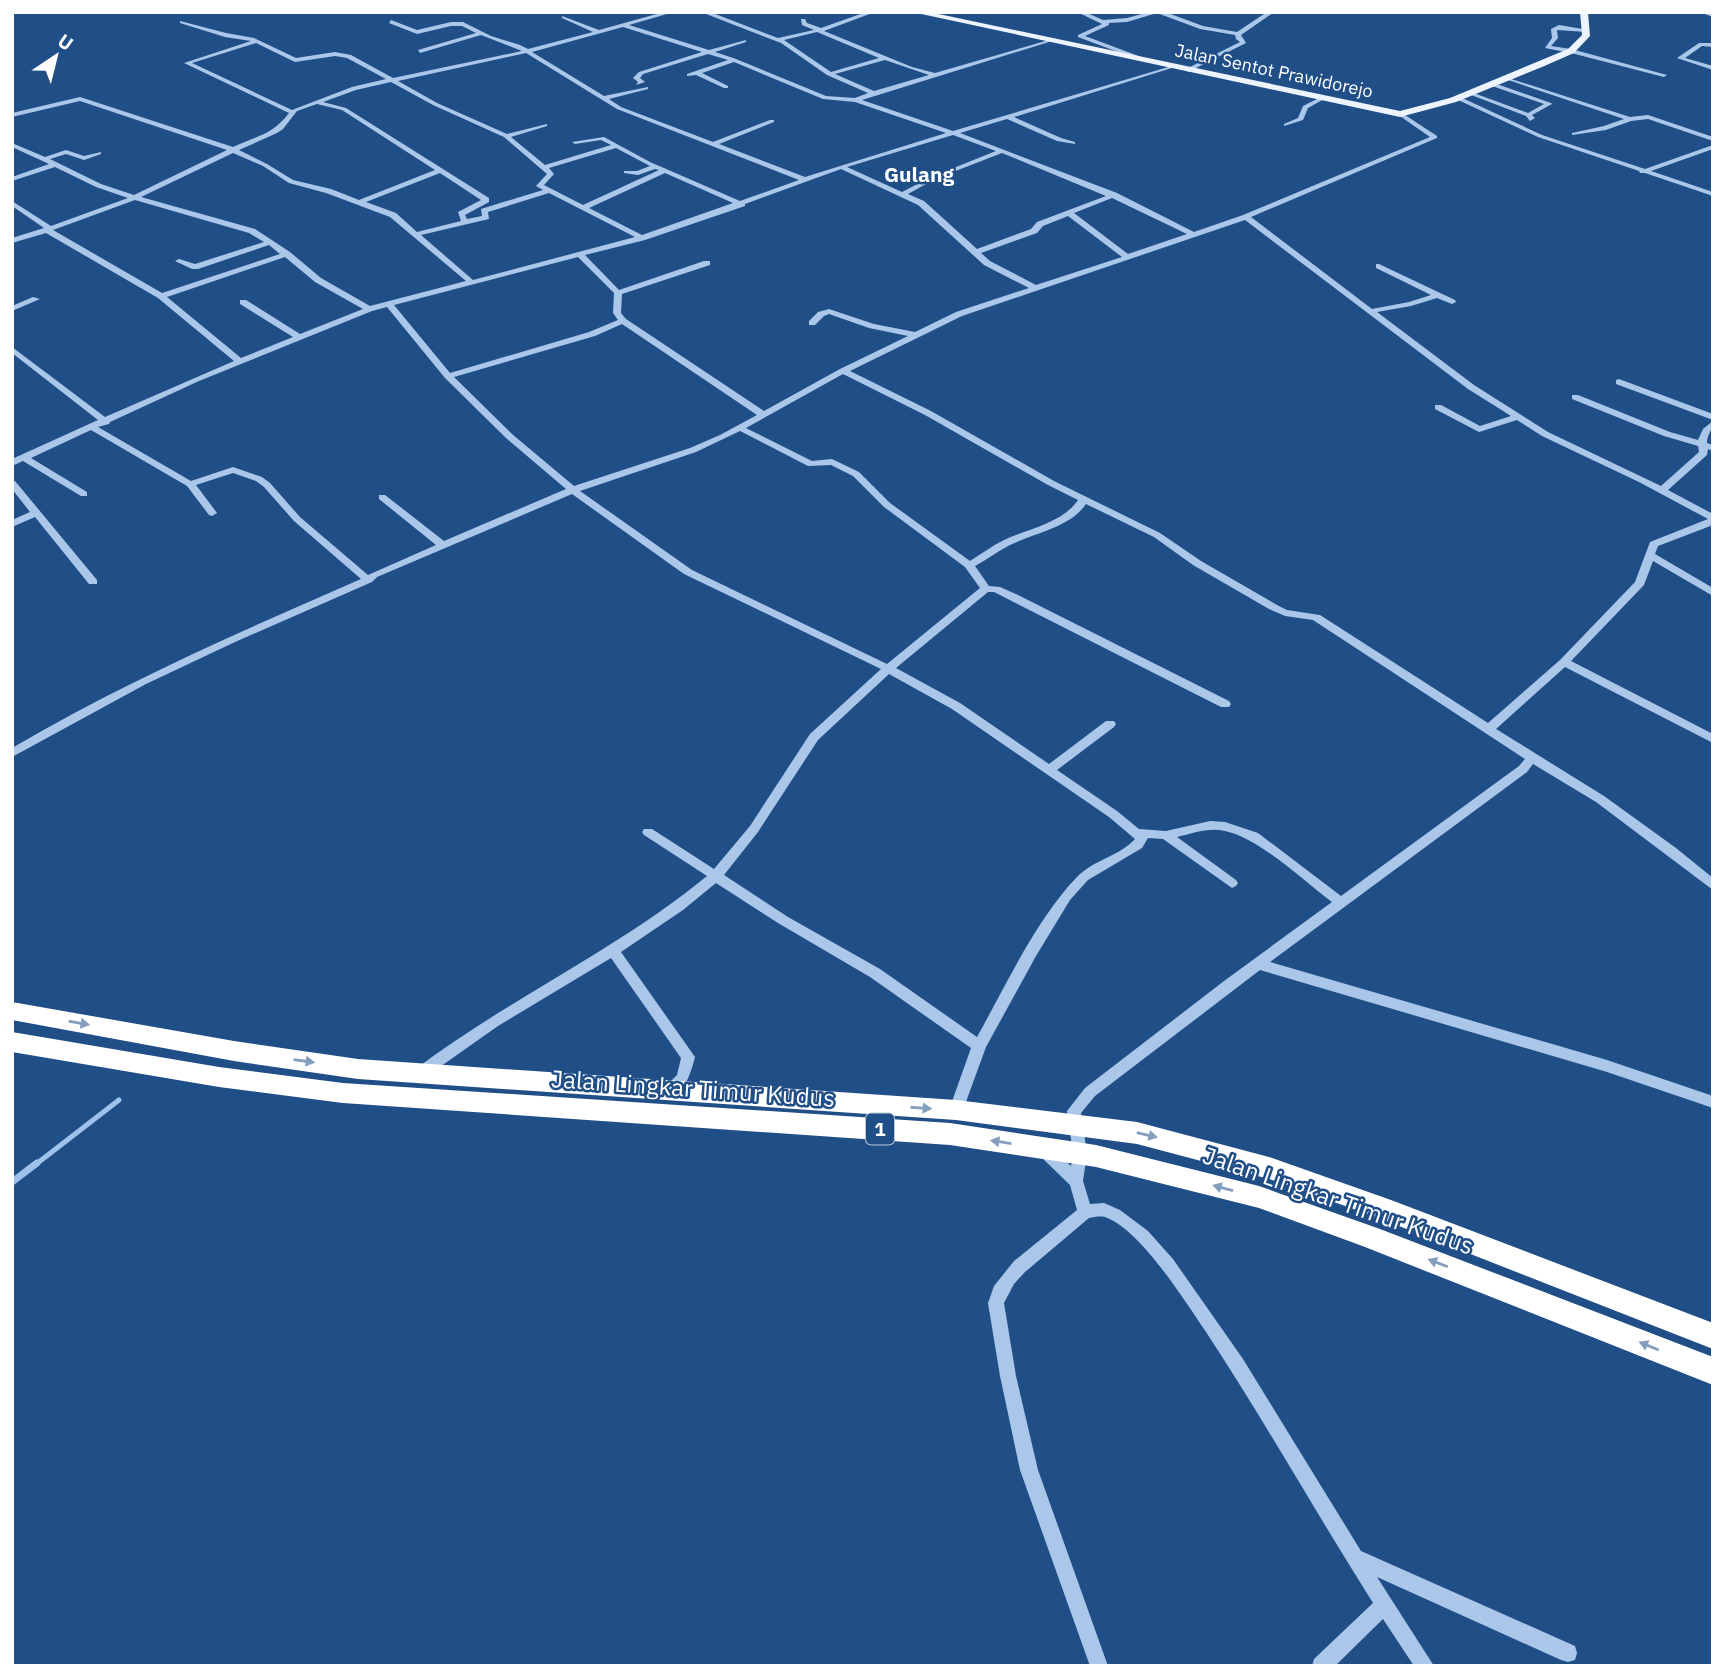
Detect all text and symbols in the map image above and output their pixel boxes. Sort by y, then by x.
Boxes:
north arrow [21,21,91,91]
text: U [53,28,78,56]
street label: Jalan Sentot Prawidorejo [1173,38,1375,103]
district label: Gulang [884,160,954,188]
one-way arrow [69,1018,91,1029]
one-way arrow [293,1055,315,1066]
street label: Jalan Lingkar Timur Kudus [550,1062,836,1114]
one-way arrow [911,1102,933,1113]
road number: 1 [866,1114,894,1144]
one-way arrow [1136,1130,1158,1141]
one-way arrow [990,1136,1012,1147]
street label: Jalan Lingkar Timur Kudus [1199,1139,1478,1261]
one-way arrow [1212,1182,1233,1192]
one-way arrow [1427,1258,1448,1269]
one-way arrow [1639,1341,1660,1352]

